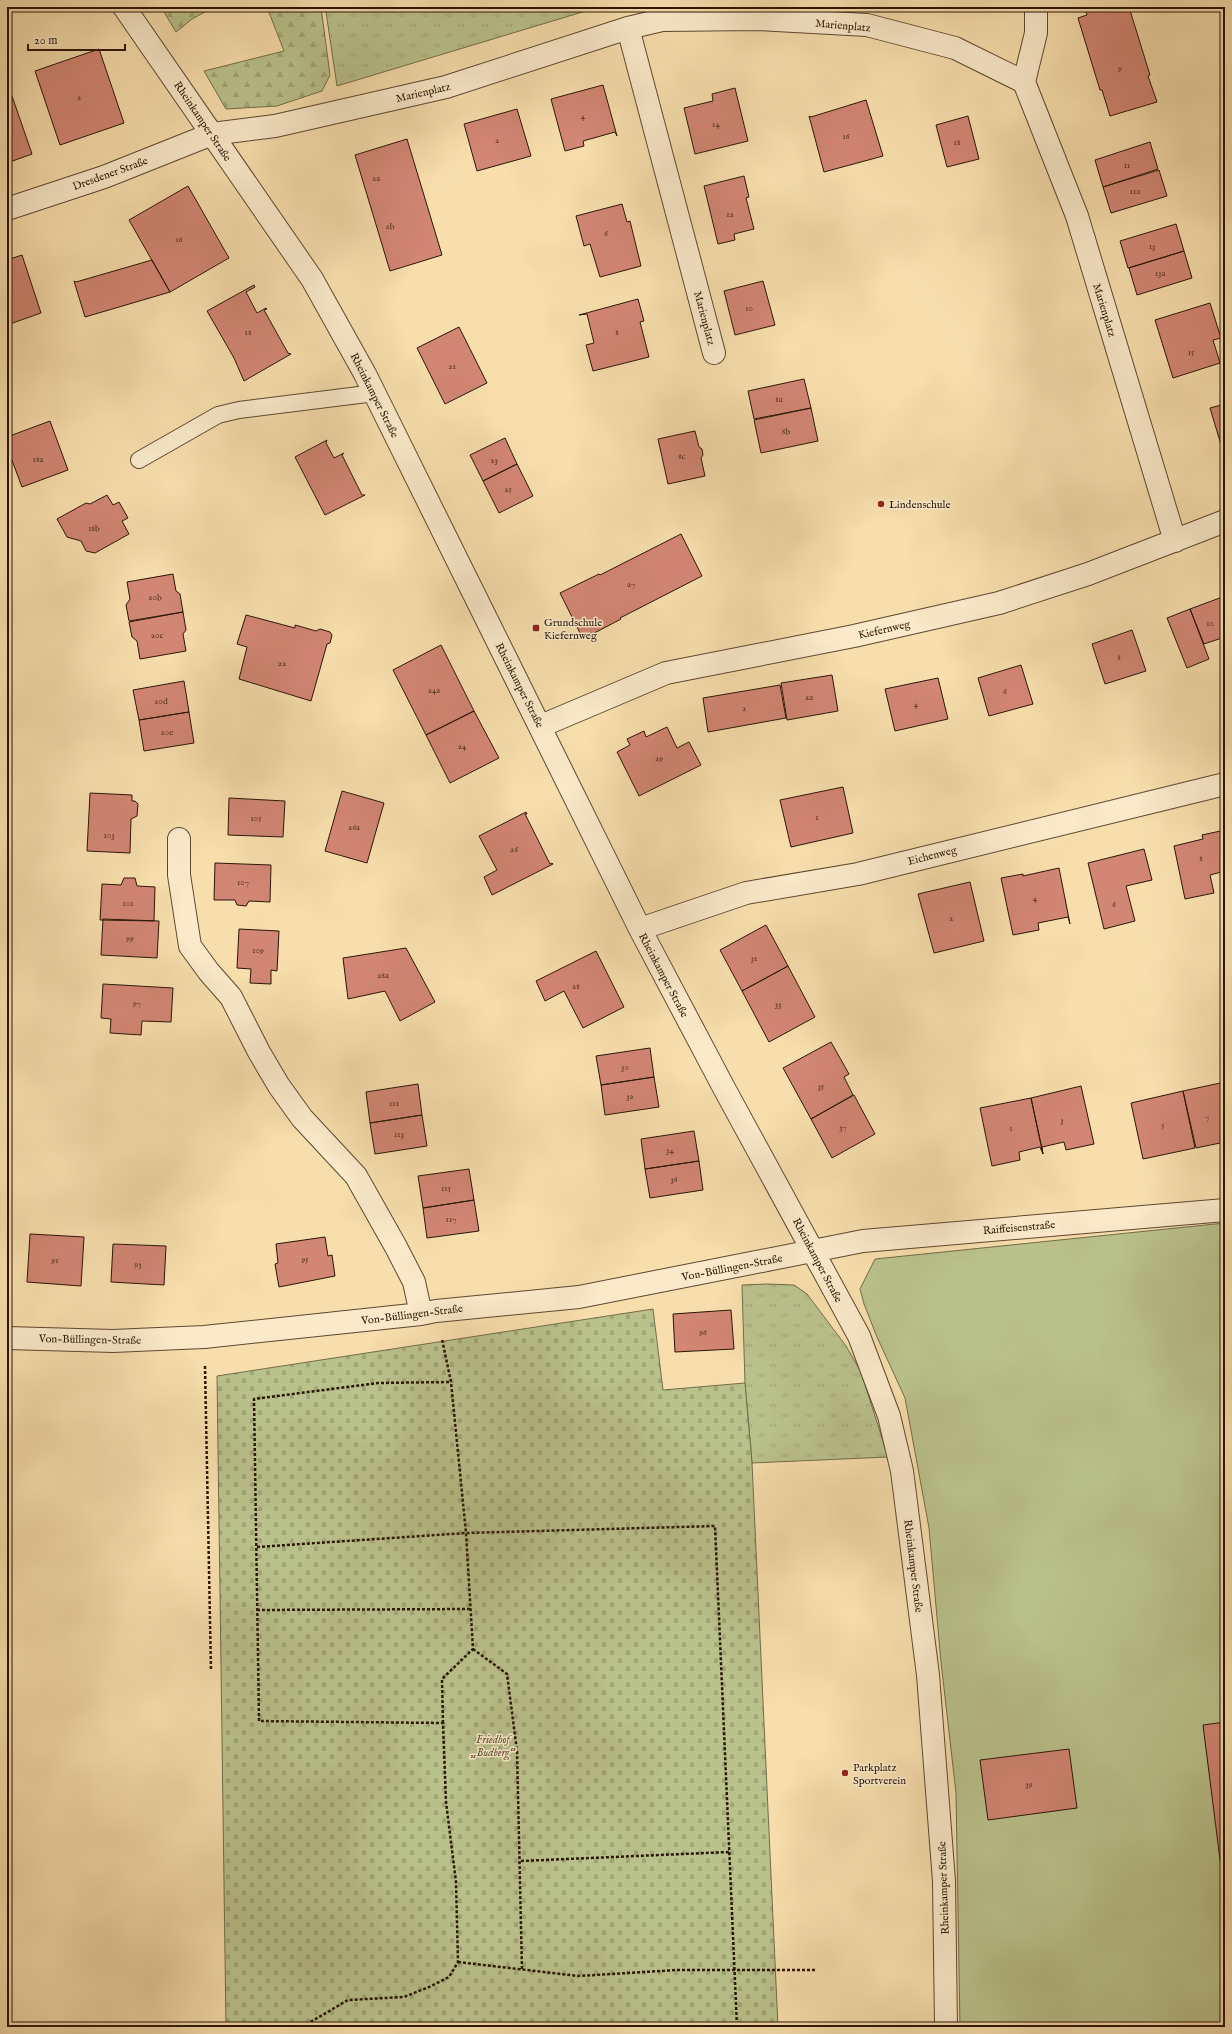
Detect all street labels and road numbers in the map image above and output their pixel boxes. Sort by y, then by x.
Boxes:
street label: Marienplatz [815,17,871,35]
street label: Rheinkamper Straße [170,79,234,164]
street label: Marienplatz [395,80,452,106]
street label: Dresdener Straße [71,154,150,194]
street label: Marienplatz [1089,282,1119,339]
street label: Marienplatz [690,290,718,347]
street label: Rheinkamper Straße [347,351,402,440]
street label: Kiefernweg [857,617,913,643]
street label: Rheinkamper Straße [492,641,547,730]
street label: Eichenweg [906,843,959,869]
street label: Rheinkamper Straße [635,931,691,1020]
street label: Rheinkamper Straße [789,1216,845,1305]
street label: Raiffeisenstraße [982,1218,1056,1238]
street label: Von-Büllingen-Straße [680,1251,784,1285]
street label: Von-Büllingen-Straße [360,1302,464,1328]
street label: Von-Büllingen-Straße [38,1332,141,1348]
street label: Rheinkamper Straße [900,1519,926,1613]
street label: Rheinkamper Straße [935,1841,953,1935]

